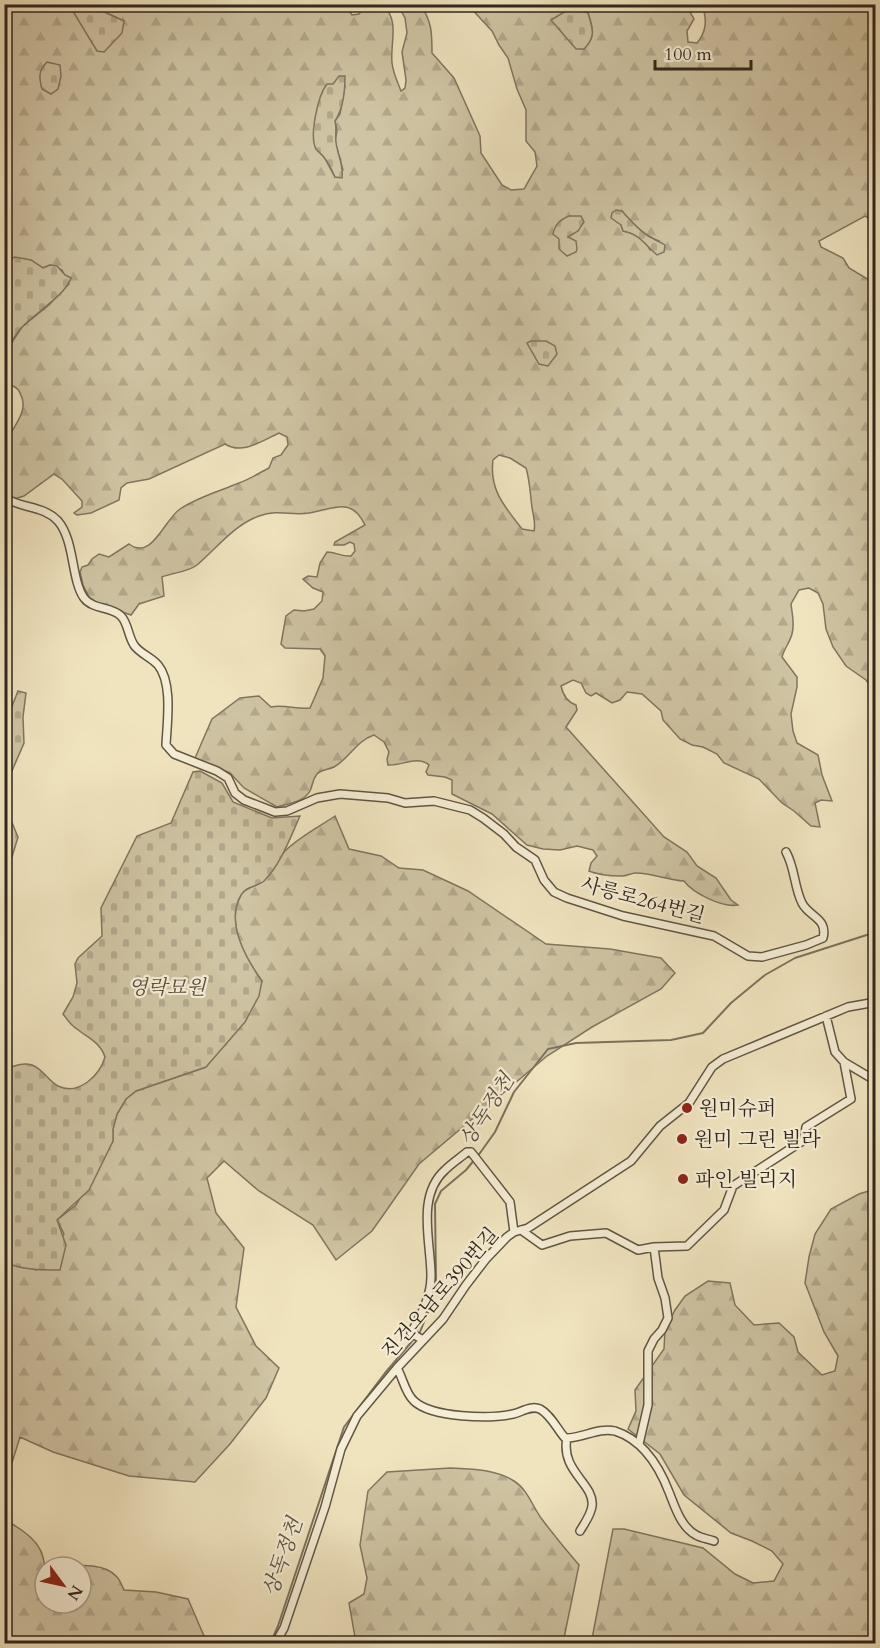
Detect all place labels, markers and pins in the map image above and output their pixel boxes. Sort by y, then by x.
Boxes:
place label: 원미슈퍼 [699,1095,776,1122]
marker: 원미슈퍼 [680,1101,694,1115]
place label: 원미 그린 빌라 [694,1126,821,1153]
marker: 원미 그린 빌라 [675,1132,689,1146]
place label: 파인 빌리지 [695,1166,797,1193]
marker: 파인 빌리지 [676,1172,690,1186]

